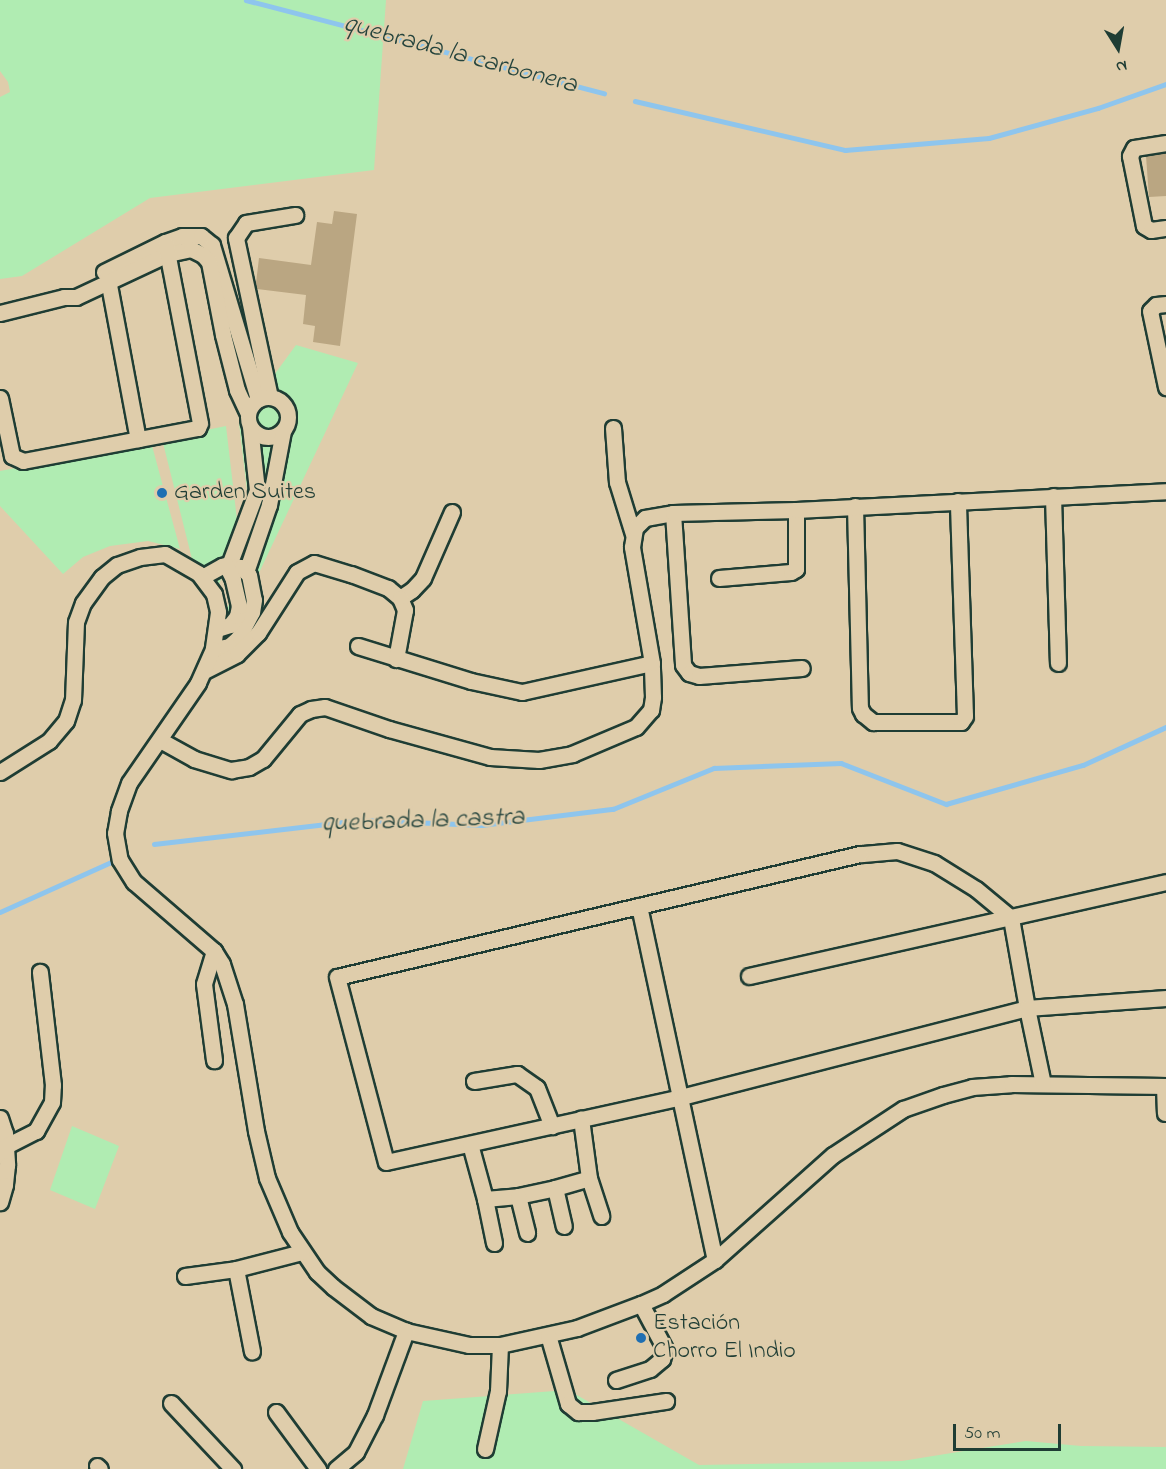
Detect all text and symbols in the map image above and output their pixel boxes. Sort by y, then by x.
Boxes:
water label: quebrada la carbonera [340,10,580,102]
north arrow [1088,18,1148,78]
text: N [1114,53,1129,78]
place label: Garden Suites [174,479,316,507]
marker: Garden Suites [155,486,169,500]
water label: quebrada la castra [321,803,525,841]
place label: Estación Chorro El Indio [653,1310,796,1366]
marker: Estación Chorro El Indio [634,1331,648,1345]
scale bar [956,1412,1064,1450]
text: 50 m [964,1421,1001,1447]

